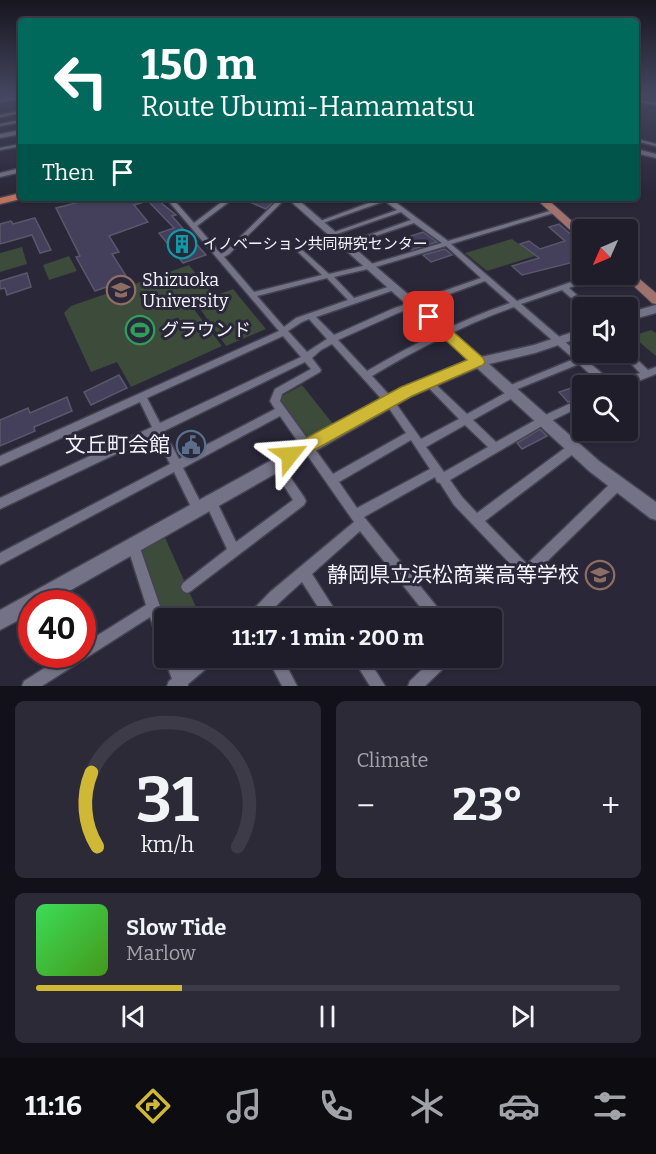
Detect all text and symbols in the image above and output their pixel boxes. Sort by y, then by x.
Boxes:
text: 150 m [141,40,256,90]
icon: left [42,42,120,120]
text: Route Ubumi-Hamamatsu [141,91,475,123]
icon: arrive [106,156,139,189]
text: Then [42,159,94,186]
north arrow [572,219,638,285]
map controls [572,219,638,441]
building icon: イノベーション共同研究センター [166,228,198,260]
place label: イノベーション共同研究センター [203,235,428,253]
place label: Shizuoka University [142,269,229,312]
school or university icon: Shizuoka University [105,274,137,306]
pin [403,291,454,342]
button: sound [572,297,638,363]
icon: arrive [412,300,445,333]
sports icon: グラウンド [124,314,156,346]
place label: グラウンド [161,319,251,341]
button: search [572,375,638,441]
position arrow [258,423,322,487]
public building icon: 文丘町会館 [175,429,207,461]
place label: 文丘町会館 [65,432,170,458]
school or university icon: 静岡県立浜松商業高等学校 [584,559,616,591]
place label: 静岡県立浜松商業高等学校 [327,562,579,588]
speed limit sign: 40 [18,590,96,668]
text: 11:17 · 1 min · 200 m [232,624,424,651]
text: Climate [357,748,428,772]
text: 31 [136,763,199,838]
text: 23° [452,778,523,832]
text: − [357,786,375,826]
text: + [601,786,620,826]
text: km/h [141,832,194,858]
text: Slow Tide [126,914,226,941]
text: Marlow [126,941,196,965]
icon: previous [117,1000,150,1033]
icon: pause [311,1000,344,1033]
icon: next [506,1000,539,1033]
icon: directions [132,1085,174,1127]
icon: music [223,1085,265,1127]
icon: phone [315,1085,357,1127]
icon: climate [406,1085,448,1127]
icon: car [498,1085,540,1127]
icon: filters [589,1085,631,1127]
text: 11:16 [25,1090,82,1122]

